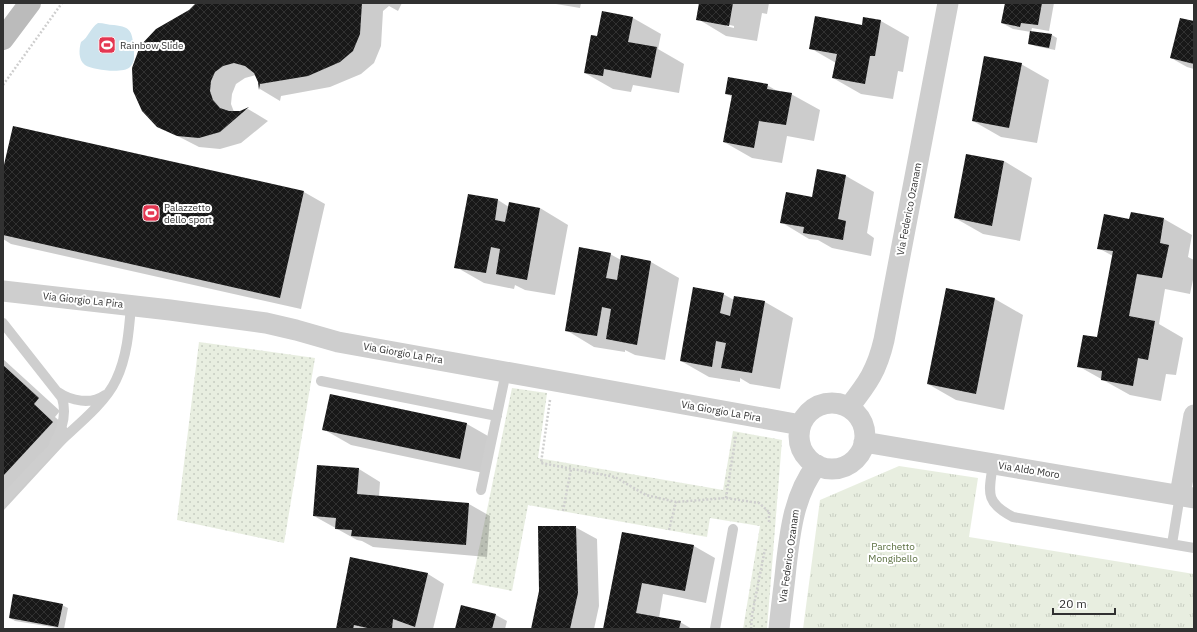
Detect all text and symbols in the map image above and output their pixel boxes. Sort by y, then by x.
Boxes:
sports icon: Rainbow Slide [97,35,117,55]
place label: Rainbow Slide [120,39,184,52]
street label: Via Federico Ozanam [894,161,924,257]
place label: Palazzetto dello sport [164,201,213,226]
sports icon: Palazzetto dello sport [141,203,161,223]
street label: Via Giorgio La Pira [42,289,124,311]
street label: Via Giorgio La Pira [362,340,445,367]
street label: Via Giorgio La Pira [680,398,763,425]
street label: Via Aldo Moro [997,459,1061,481]
street label: Via Federico Ozanam [776,508,802,604]
park label: Parchetto Mongibello [868,540,918,565]
scale bar [1053,590,1115,616]
text: 20 m [1059,596,1087,611]

